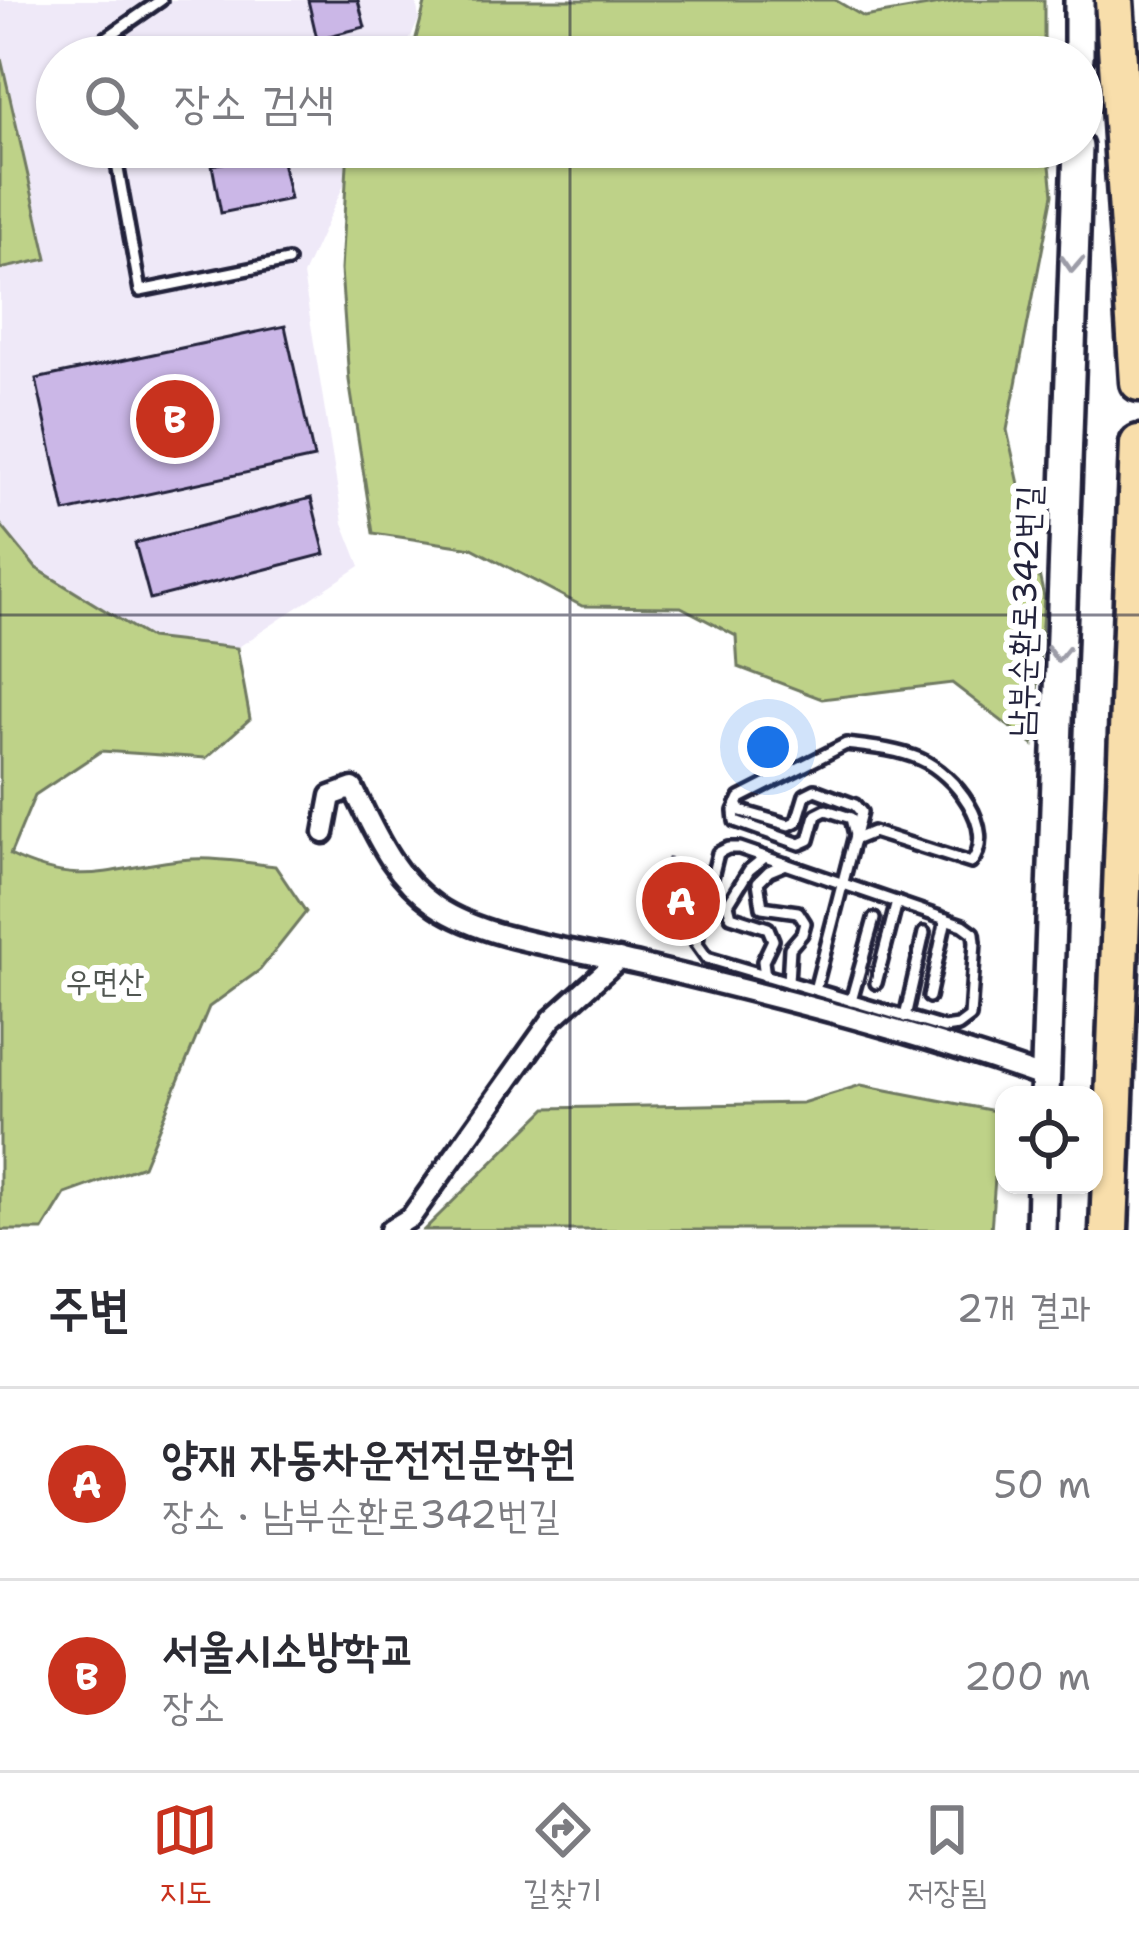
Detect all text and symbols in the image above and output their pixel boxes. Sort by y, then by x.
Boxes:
search box [36,36,1103,168]
icon: search [78,69,144,135]
text: 장소 검색 [174,72,334,132]
one-way arrow [1059,255,1085,274]
pin: B [136,374,214,464]
street label: 남부순환로342번길 [997,484,1051,738]
one-way arrow [1046,645,1072,664]
your location [738,717,798,777]
pin: A [642,856,720,946]
park label: 우면산 [65,958,145,1003]
map controls [995,1086,1103,1194]
button: locate [995,1086,1103,1194]
text: 주변 [48,1274,130,1342]
text: 2개 결과 [956,1282,1091,1334]
text: 양재 자동차운전전문학원 [162,1427,576,1487]
text: A [72,1458,102,1510]
text: 50 m [993,1458,1091,1510]
text: 장소 · 남부순환로342번길 [162,1488,560,1540]
text: 서울시소방학교 [162,1619,415,1679]
text: B [75,1650,99,1702]
text: 200 m [964,1650,1091,1702]
text: 장소 [162,1680,225,1732]
tab: 지도 [152,1797,218,1914]
tab: 길찾기 [523,1797,602,1914]
tab: 저장됨 [907,1797,987,1914]

